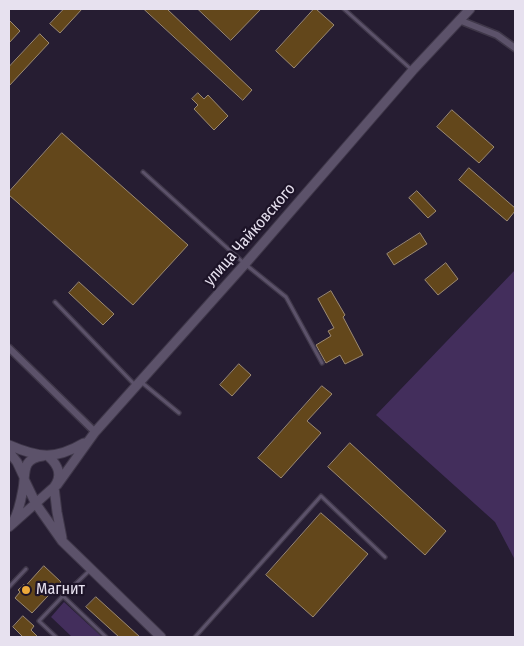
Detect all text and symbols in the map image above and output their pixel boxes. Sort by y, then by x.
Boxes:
street label: улица Чайковского [200,180,300,290]
place label: Магнит [36,580,85,600]
marker: Магнит [20,584,32,596]

